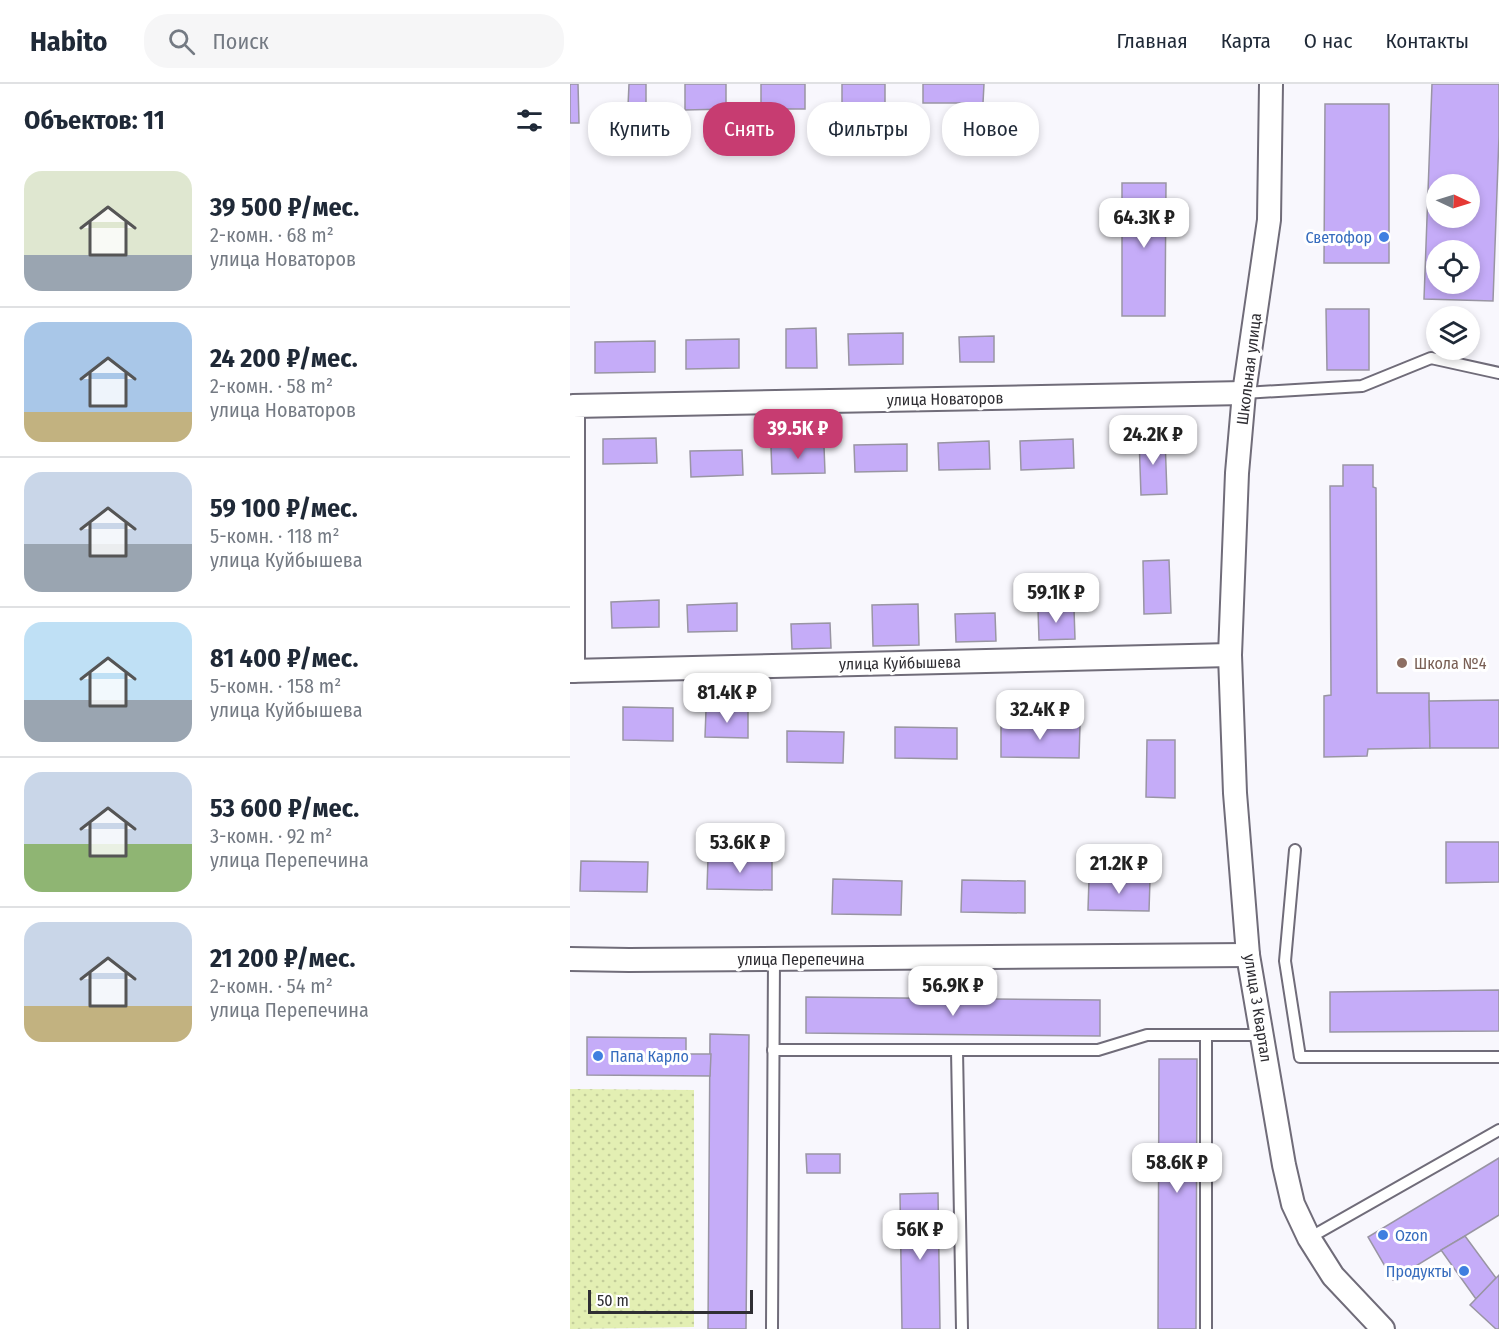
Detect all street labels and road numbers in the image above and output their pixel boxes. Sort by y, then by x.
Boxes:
street label: Школьная улица [1233,312,1265,426]
street label: улица Новаторов [886,388,1004,410]
street label: улица Куйбышева [839,652,961,674]
street label: улица Перепечина [737,950,865,969]
street label: улица 3 Квартал [1240,953,1276,1063]

